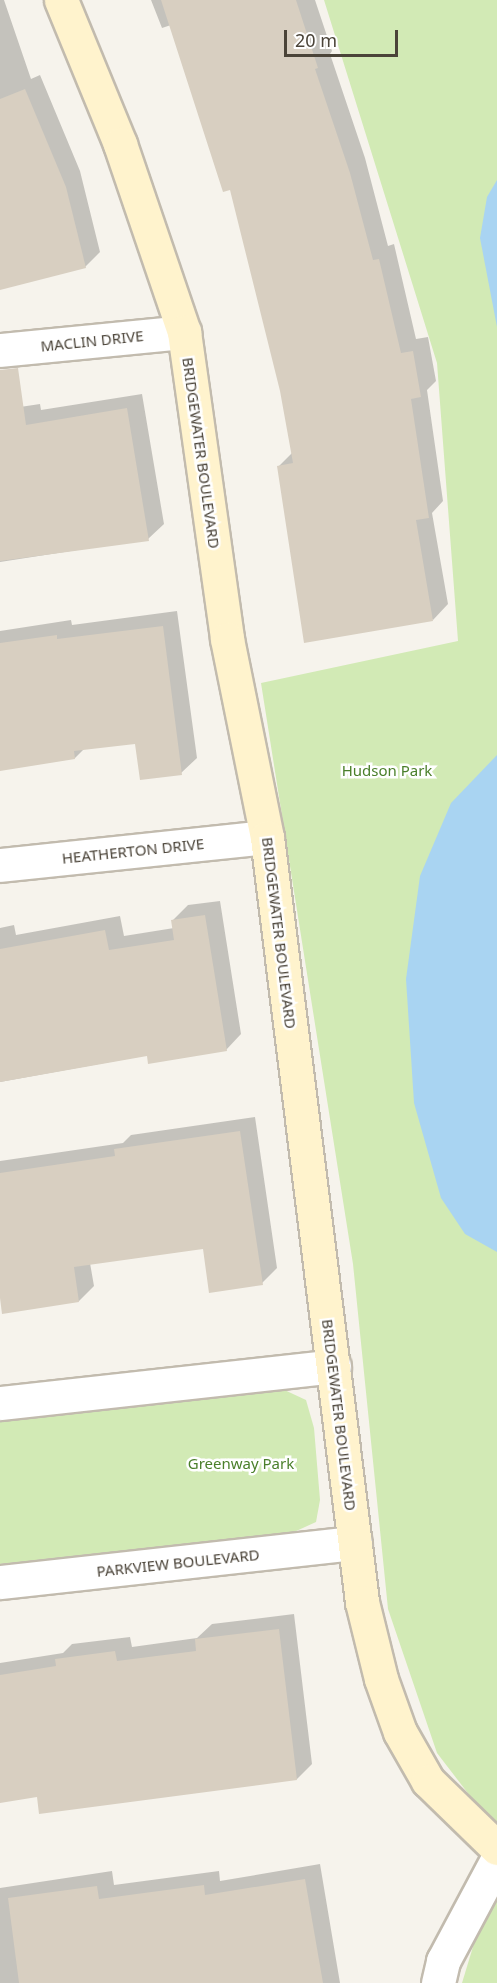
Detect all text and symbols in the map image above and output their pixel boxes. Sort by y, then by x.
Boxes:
scale bar [287,18,401,56]
text: 20 m [295,28,337,52]
street label: MACLIN DRIVE [40,327,144,355]
street label: BRIDGEWATER BOULEVARD [179,356,223,550]
park label: Hudson Park [342,762,432,780]
street label: HEATHERTON DRIVE [61,835,205,867]
street label: BRIDGEWATER BOULEVARD [258,836,300,1030]
street label: BRIDGEWATER BOULEVARD [318,1318,360,1512]
park label: Greenway Park [188,1455,294,1473]
street label: PARKVIEW BOULEVARD [96,1545,260,1581]

